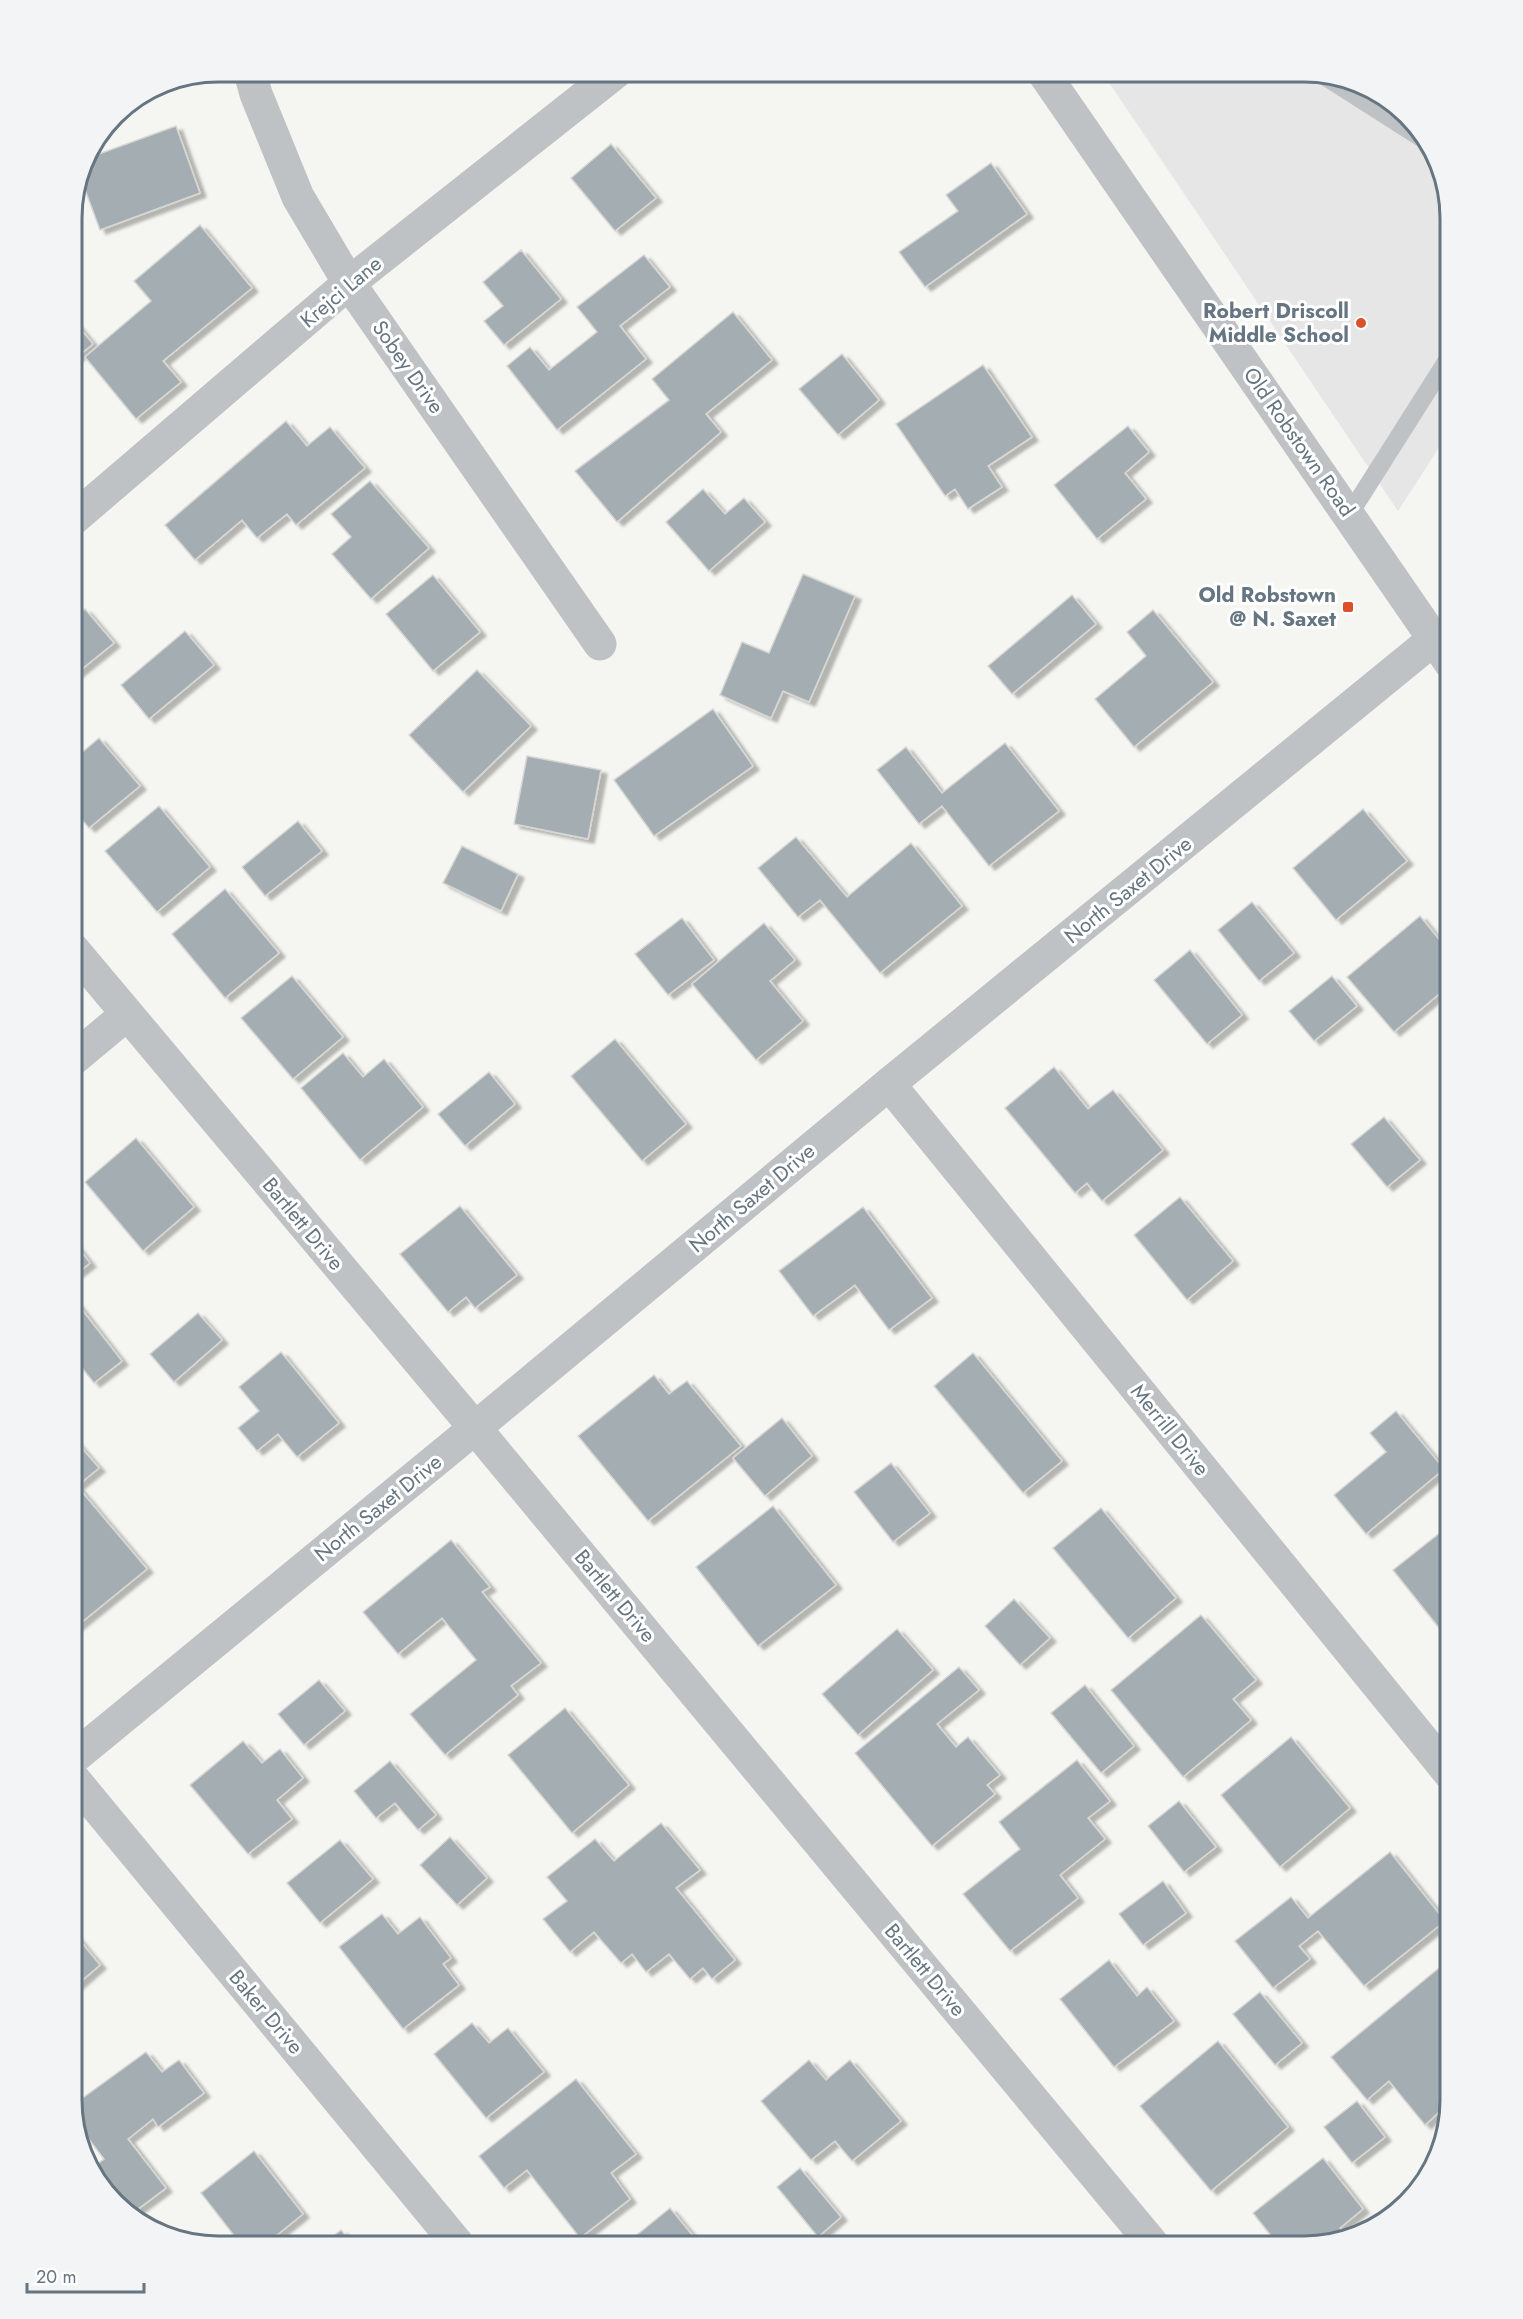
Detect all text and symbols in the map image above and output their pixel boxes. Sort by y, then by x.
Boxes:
street label: Krejci Lane [294,249,388,335]
place label: Robert Driscoll Middle School [1203,296,1349,350]
street label: Sobey Drive [365,314,451,420]
marker: Robert Driscoll Middle School [1354,316,1368,330]
street label: Old Robstown Road [1236,361,1362,523]
place label: Old Robstown @ N. Saxet [1199,580,1336,634]
marker: Old Robstown @ N. Saxet [1341,600,1355,614]
street label: North Saxet Drive [1058,829,1198,951]
street label: North Saxet Drive [683,1136,822,1260]
street label: Bartlett Drive [255,1171,351,1277]
street label: Merrill Drive [1124,1378,1216,1482]
street label: North Saxet Drive [308,1447,448,1569]
street label: Bartlett Drive [567,1543,663,1649]
street label: Bartlett Drive [877,1917,973,2023]
street label: Baker Drive [222,1963,310,2061]
scale bar [27,2256,144,2294]
text: 20 m [36,2264,76,2290]

